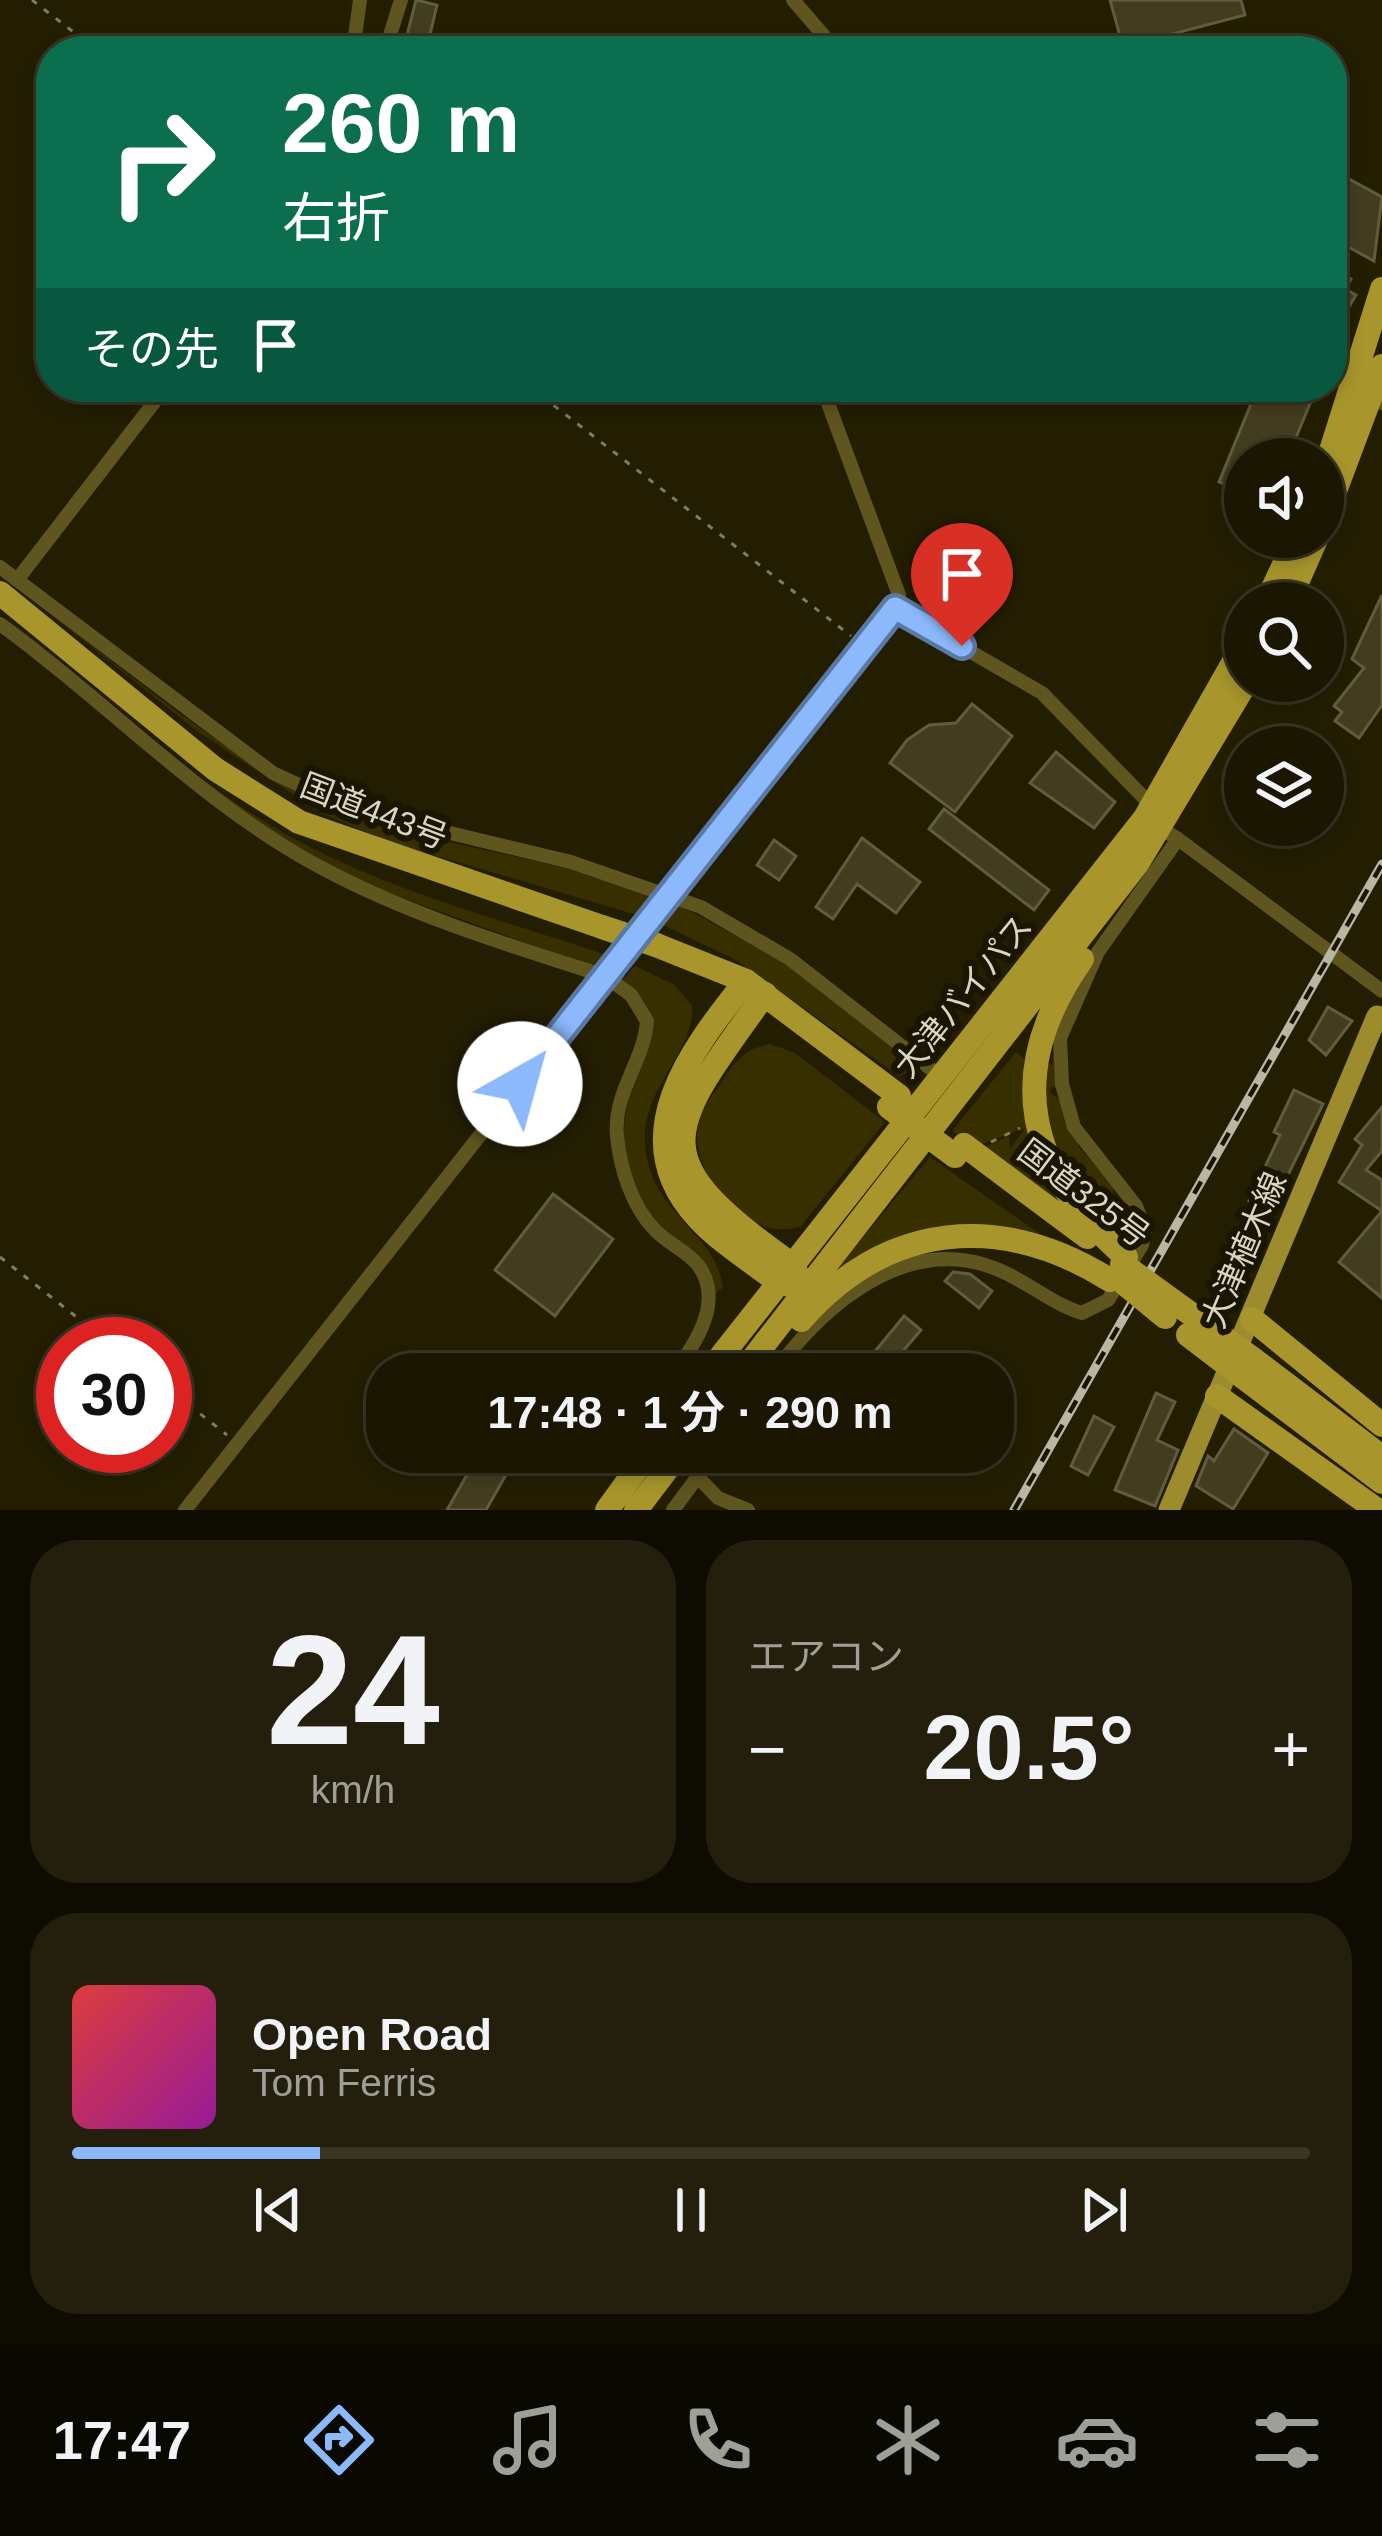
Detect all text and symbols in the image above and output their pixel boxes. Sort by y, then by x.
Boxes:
text: 260 m [282,76,520,170]
icon: right [84,84,240,240]
text: 右折 [282,188,390,248]
icon: arrive [243,312,309,378]
text: その先 [84,324,219,375]
map controls [1224,438,1344,846]
button: sound [1224,438,1344,558]
pin [911,523,1013,646]
icon: arrive [929,541,995,607]
button: search [1224,582,1344,702]
button: layers [1224,726,1344,846]
street label: 国道443号 [295,766,453,856]
street label: 大津バイパス [887,908,1039,1084]
position arrow [457,1021,583,1147]
street label: 国道325号 [1011,1132,1157,1254]
street label: 大津植木線 [1195,1167,1293,1333]
speed limit sign: 30 [36,1317,192,1473]
text: 17:48 · 1 分 · 290 m [487,1387,893,1438]
text: 24 [266,1603,440,1777]
text: エアコン [748,1635,904,1678]
text: 20.5° [923,1698,1135,1798]
text: − [748,1712,787,1786]
text: + [1271,1712,1310,1786]
text: km/h [311,1768,395,1811]
text: Open Road [252,2009,492,2060]
text: Tom Ferris [252,2061,436,2104]
icon: previous [245,2177,311,2243]
icon: pause [658,2177,724,2243]
icon: next [1071,2177,1137,2243]
icon: directions [297,2398,381,2482]
icon: music [486,2398,570,2482]
icon: phone [676,2398,760,2482]
icon: climate [866,2398,950,2482]
icon: car [1055,2398,1139,2482]
icon: filters [1245,2398,1329,2482]
text: 17:47 [53,2410,191,2470]

